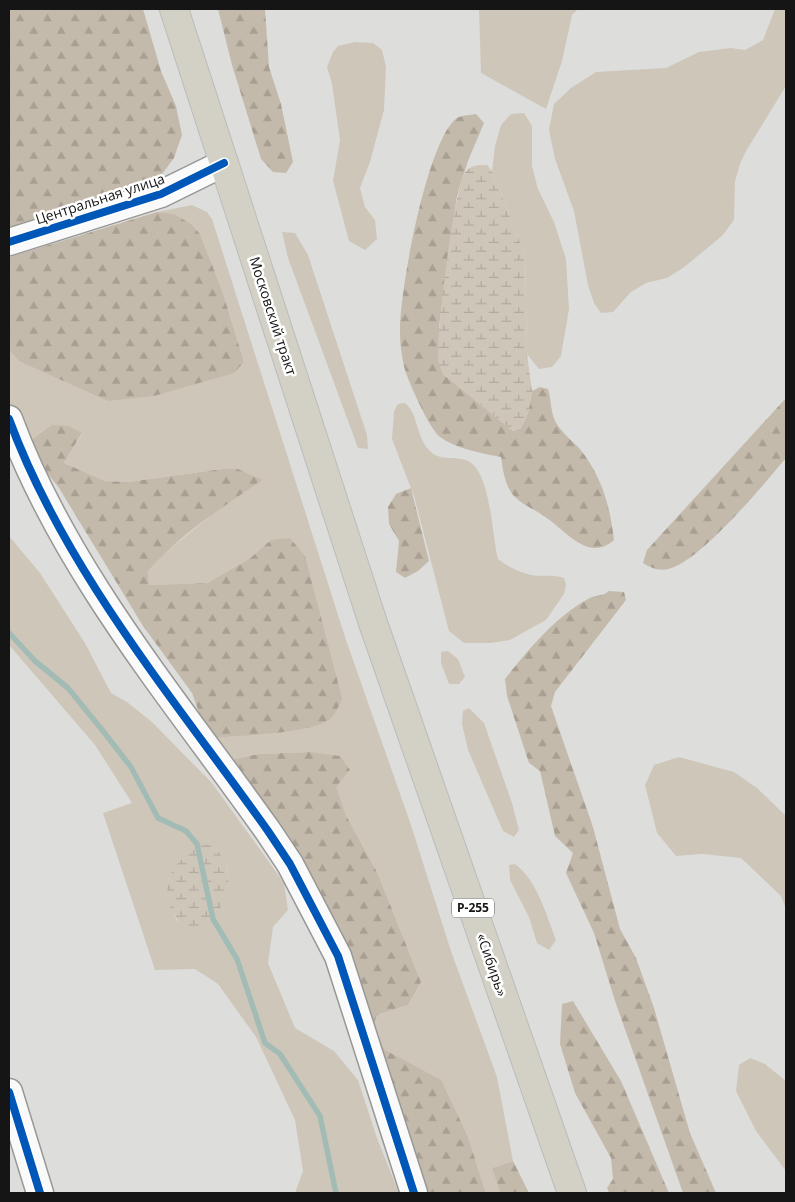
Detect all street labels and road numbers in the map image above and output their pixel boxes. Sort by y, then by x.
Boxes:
street label: Центральная улица [33,169,167,228]
street label: Московский тракт [245,254,302,378]
road number: Р-255 [452,898,494,918]
street label: «Сибирь» [473,931,512,999]

